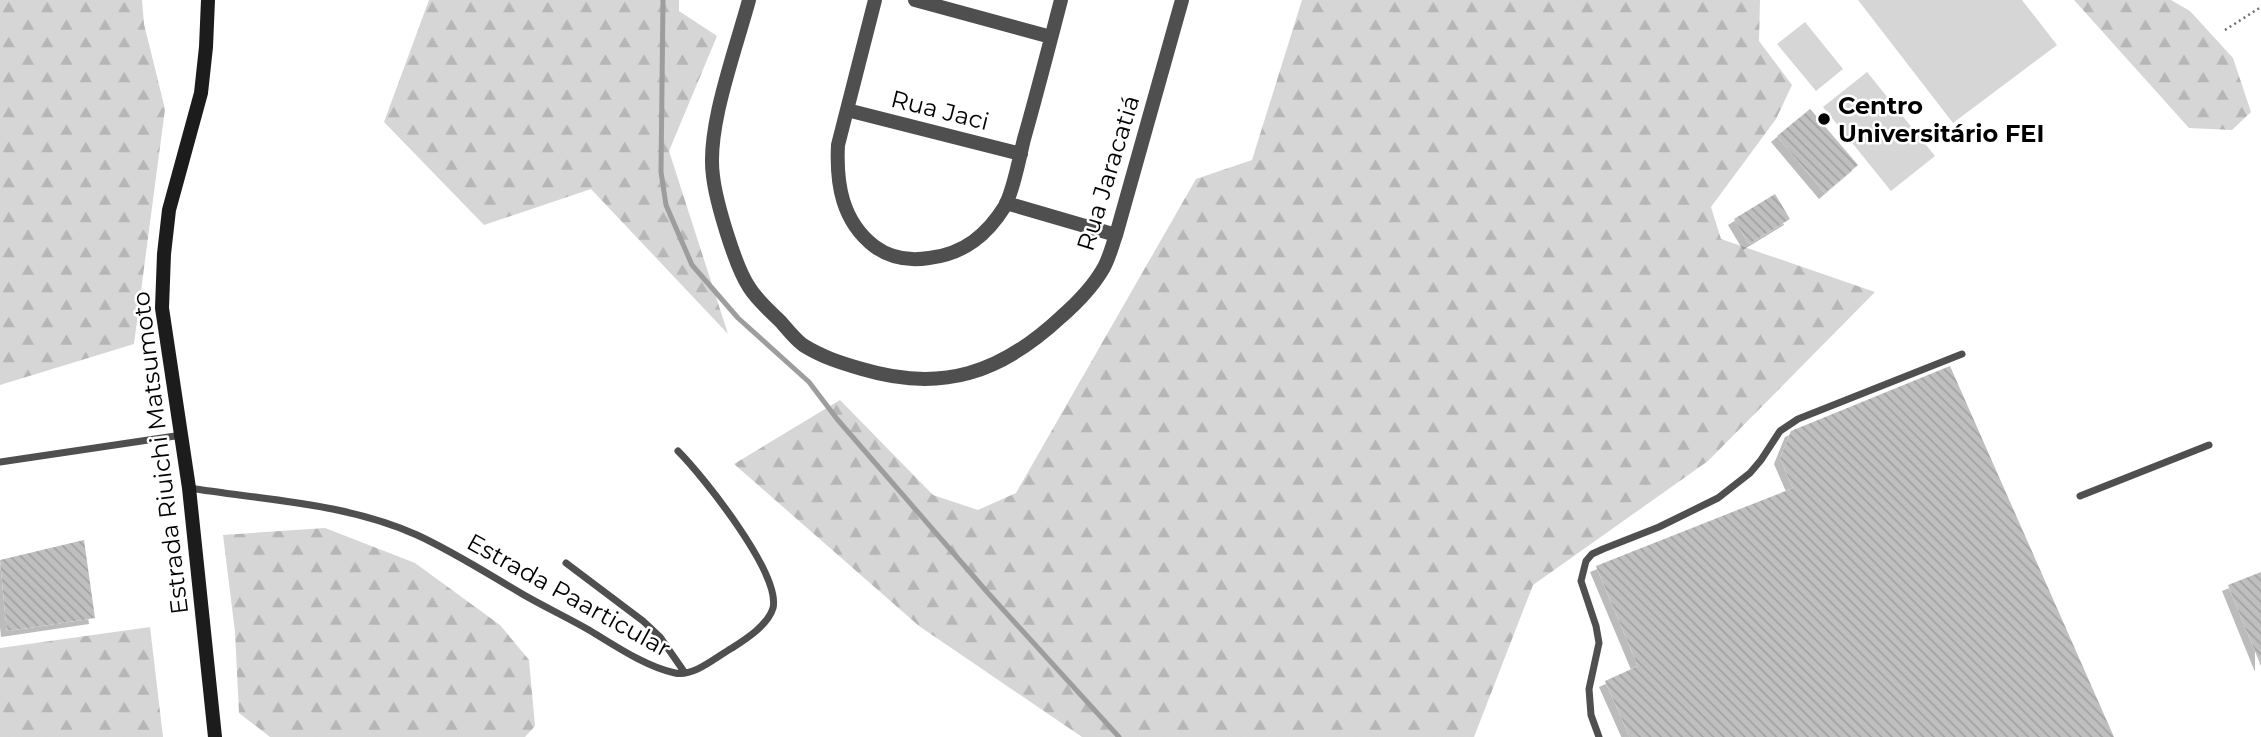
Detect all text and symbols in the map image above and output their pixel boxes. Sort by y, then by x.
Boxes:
street label: Rua Jaci [888,84,992,136]
place label: Centro Universitário FEI [1838,91,2044,148]
street label: Rua Jaracatiá [1071,92,1145,254]
marker: Centro Universitário FEI [1816,111,1832,127]
street label: Estrada Riuichi Matsumoto [126,290,194,616]
street label: Estrada Paarticular [462,527,676,663]

